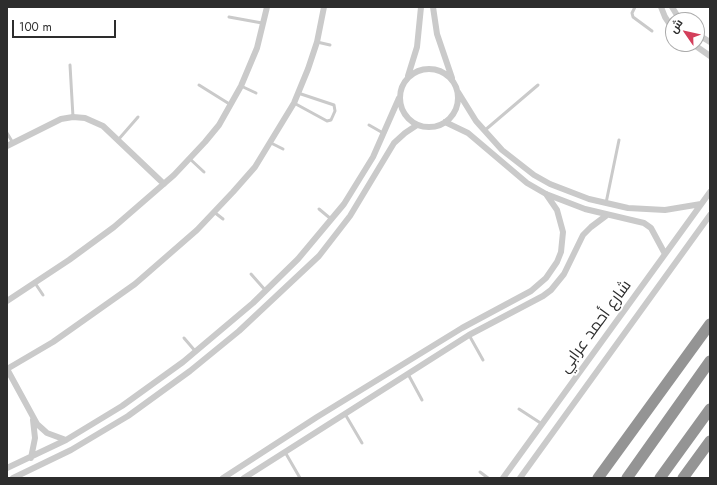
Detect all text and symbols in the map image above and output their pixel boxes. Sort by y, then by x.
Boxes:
scale bar [14,12,118,38]
north arrow [665,12,705,52]
text: ش [665,16,686,36]
text: 100 m [19,18,52,36]
street label: شارع أحمد عرابي [556,277,636,377]

